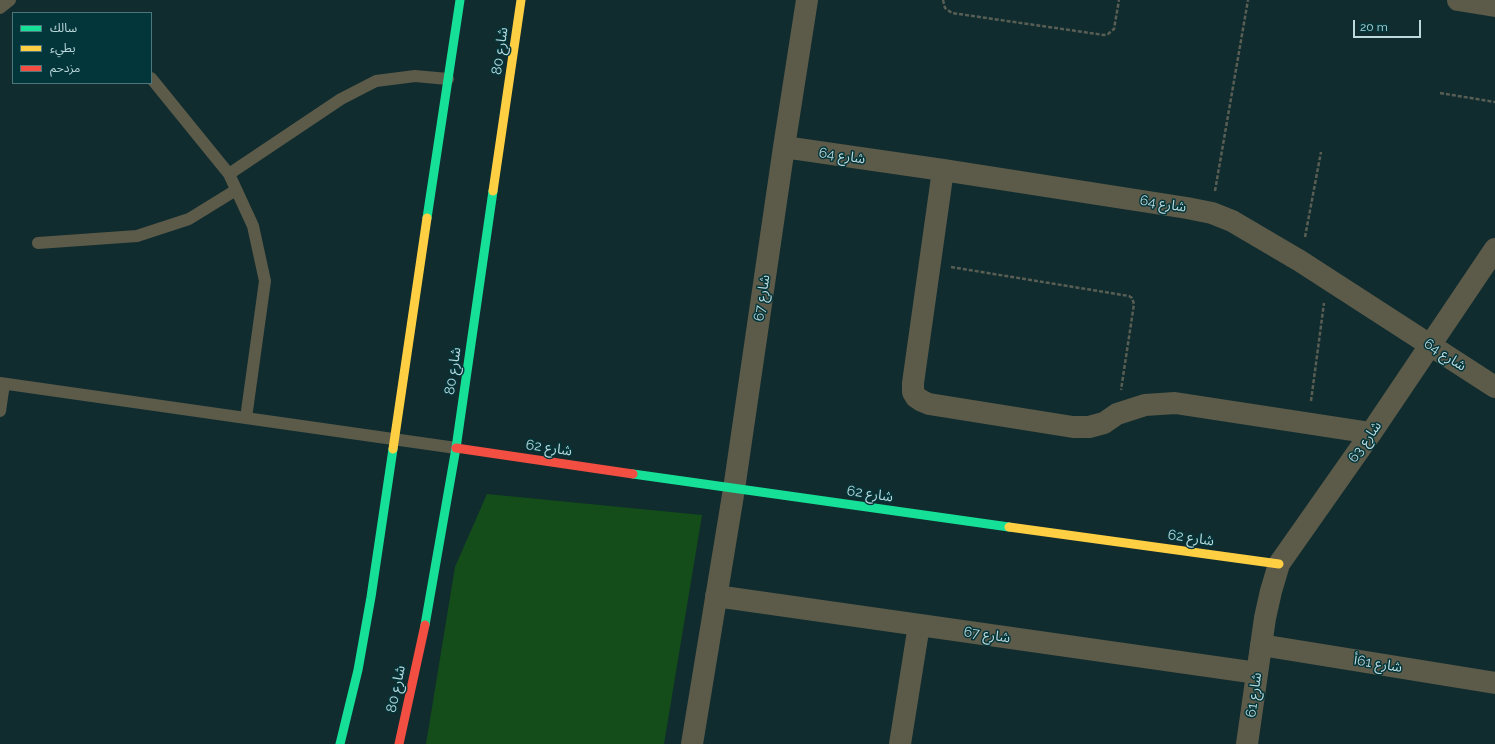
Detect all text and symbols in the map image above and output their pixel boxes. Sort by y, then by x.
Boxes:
legend [12,12,152,84]
scale bar [1355,12,1423,38]
text: 20 m [1360,20,1388,34]
text: سالك [50,21,77,35]
street label: شارع 80 [488,26,512,76]
text: بطيء [50,41,76,55]
text: مزدحم [50,61,80,75]
street label: شارع 64 [818,144,866,168]
street label: شارع 64 [1139,192,1187,216]
street label: شارع 67 [750,274,774,322]
street label: شارع 64 [1421,335,1469,375]
street label: شارع 80 [441,346,465,396]
street label: شارع 63 [1345,418,1385,466]
street label: شارع 62 [525,436,573,460]
street label: شارع 62 [846,482,894,506]
street label: شارع 62 [1167,526,1215,550]
street label: شارع 67 [963,623,1011,647]
street label: شارع 61أ [1353,652,1403,676]
street label: شارع 80 [383,664,409,714]
street label: شارع 61 [1243,671,1265,719]

